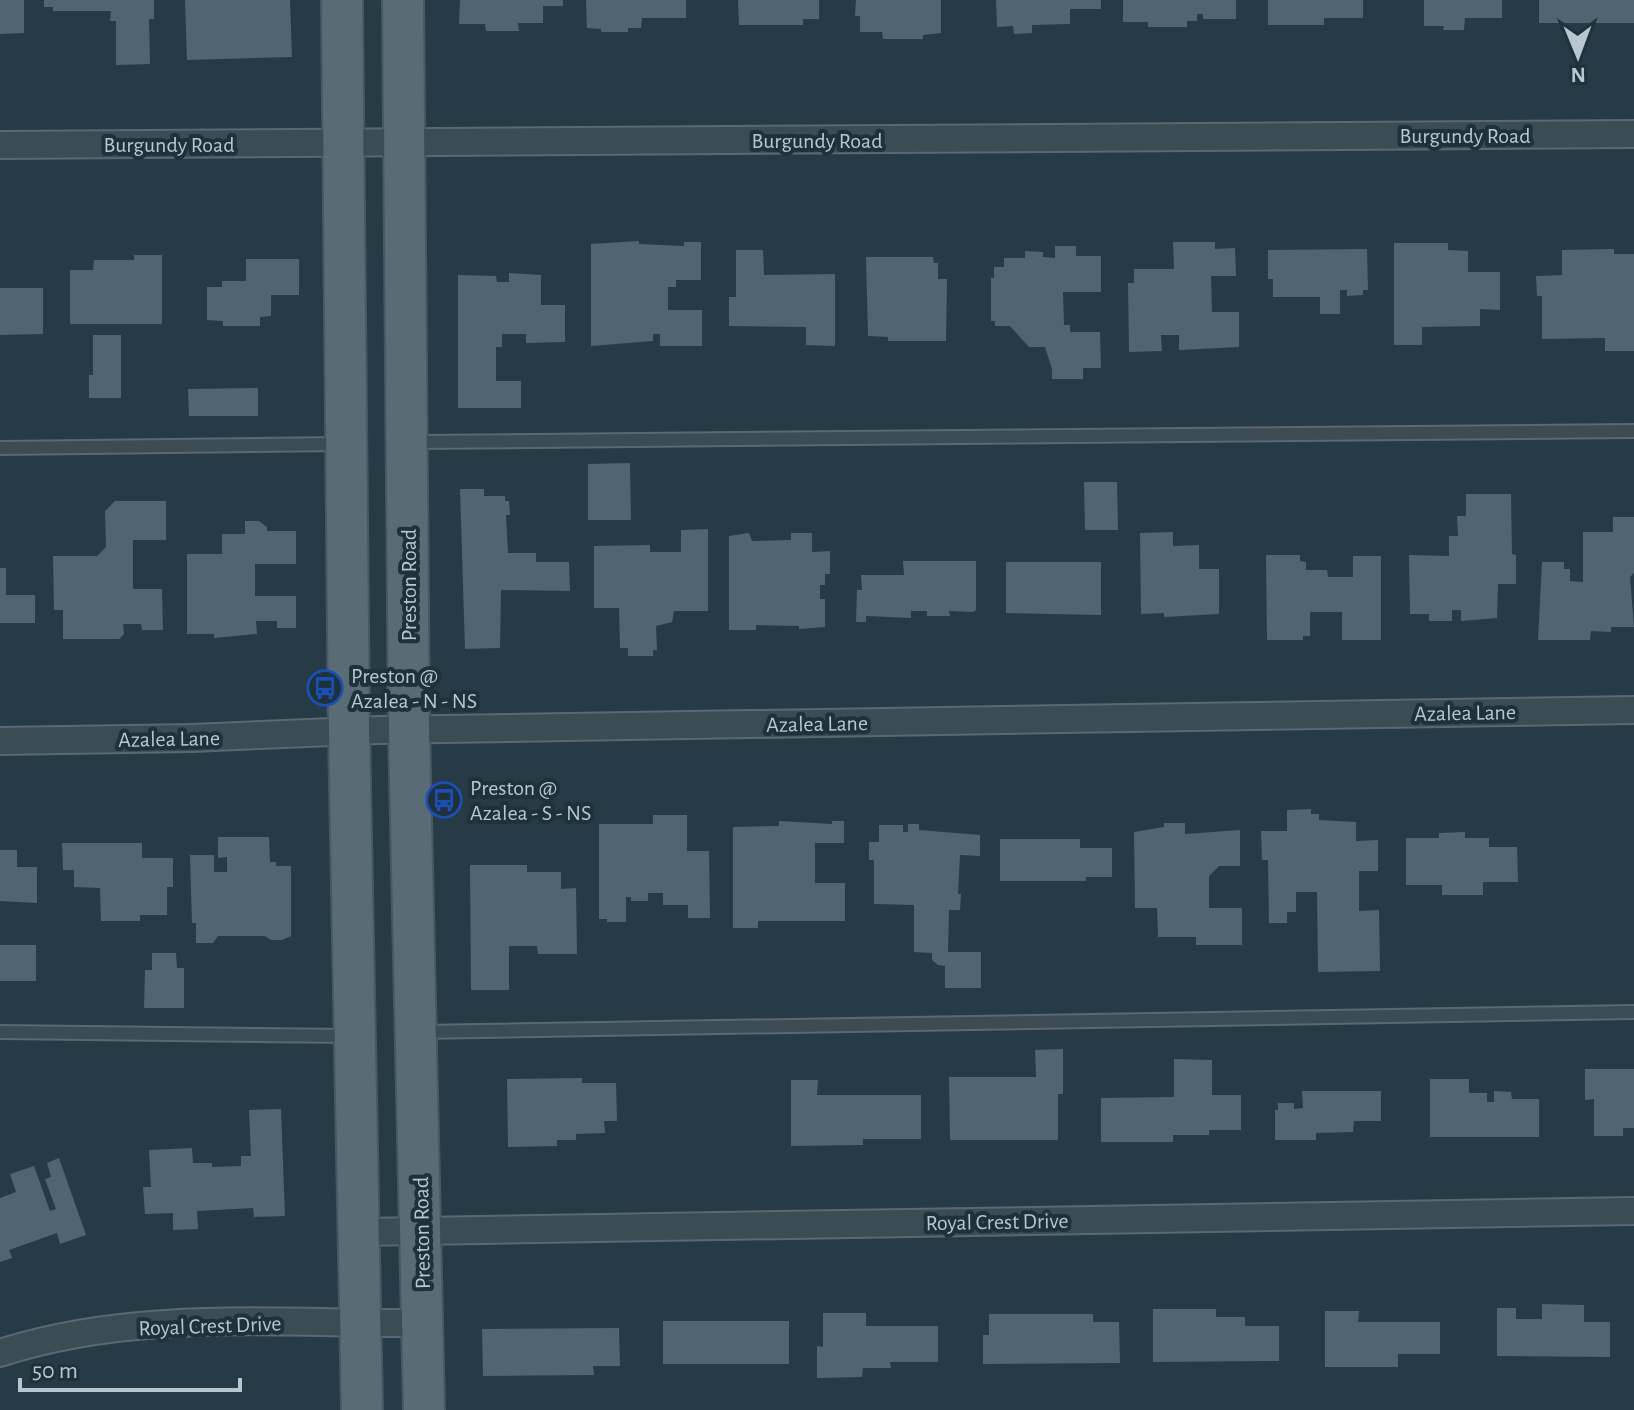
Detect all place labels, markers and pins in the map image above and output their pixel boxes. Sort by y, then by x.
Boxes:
place label: Preston @ Azalea - N - NS [351,665,477,712]
bus stop icon: Preston @ Azalea - N - NS [306,669,344,707]
place label: Preston @ Azalea - S - NS [470,777,592,824]
bus stop icon: Preston @ Azalea - S - NS [425,781,463,819]

